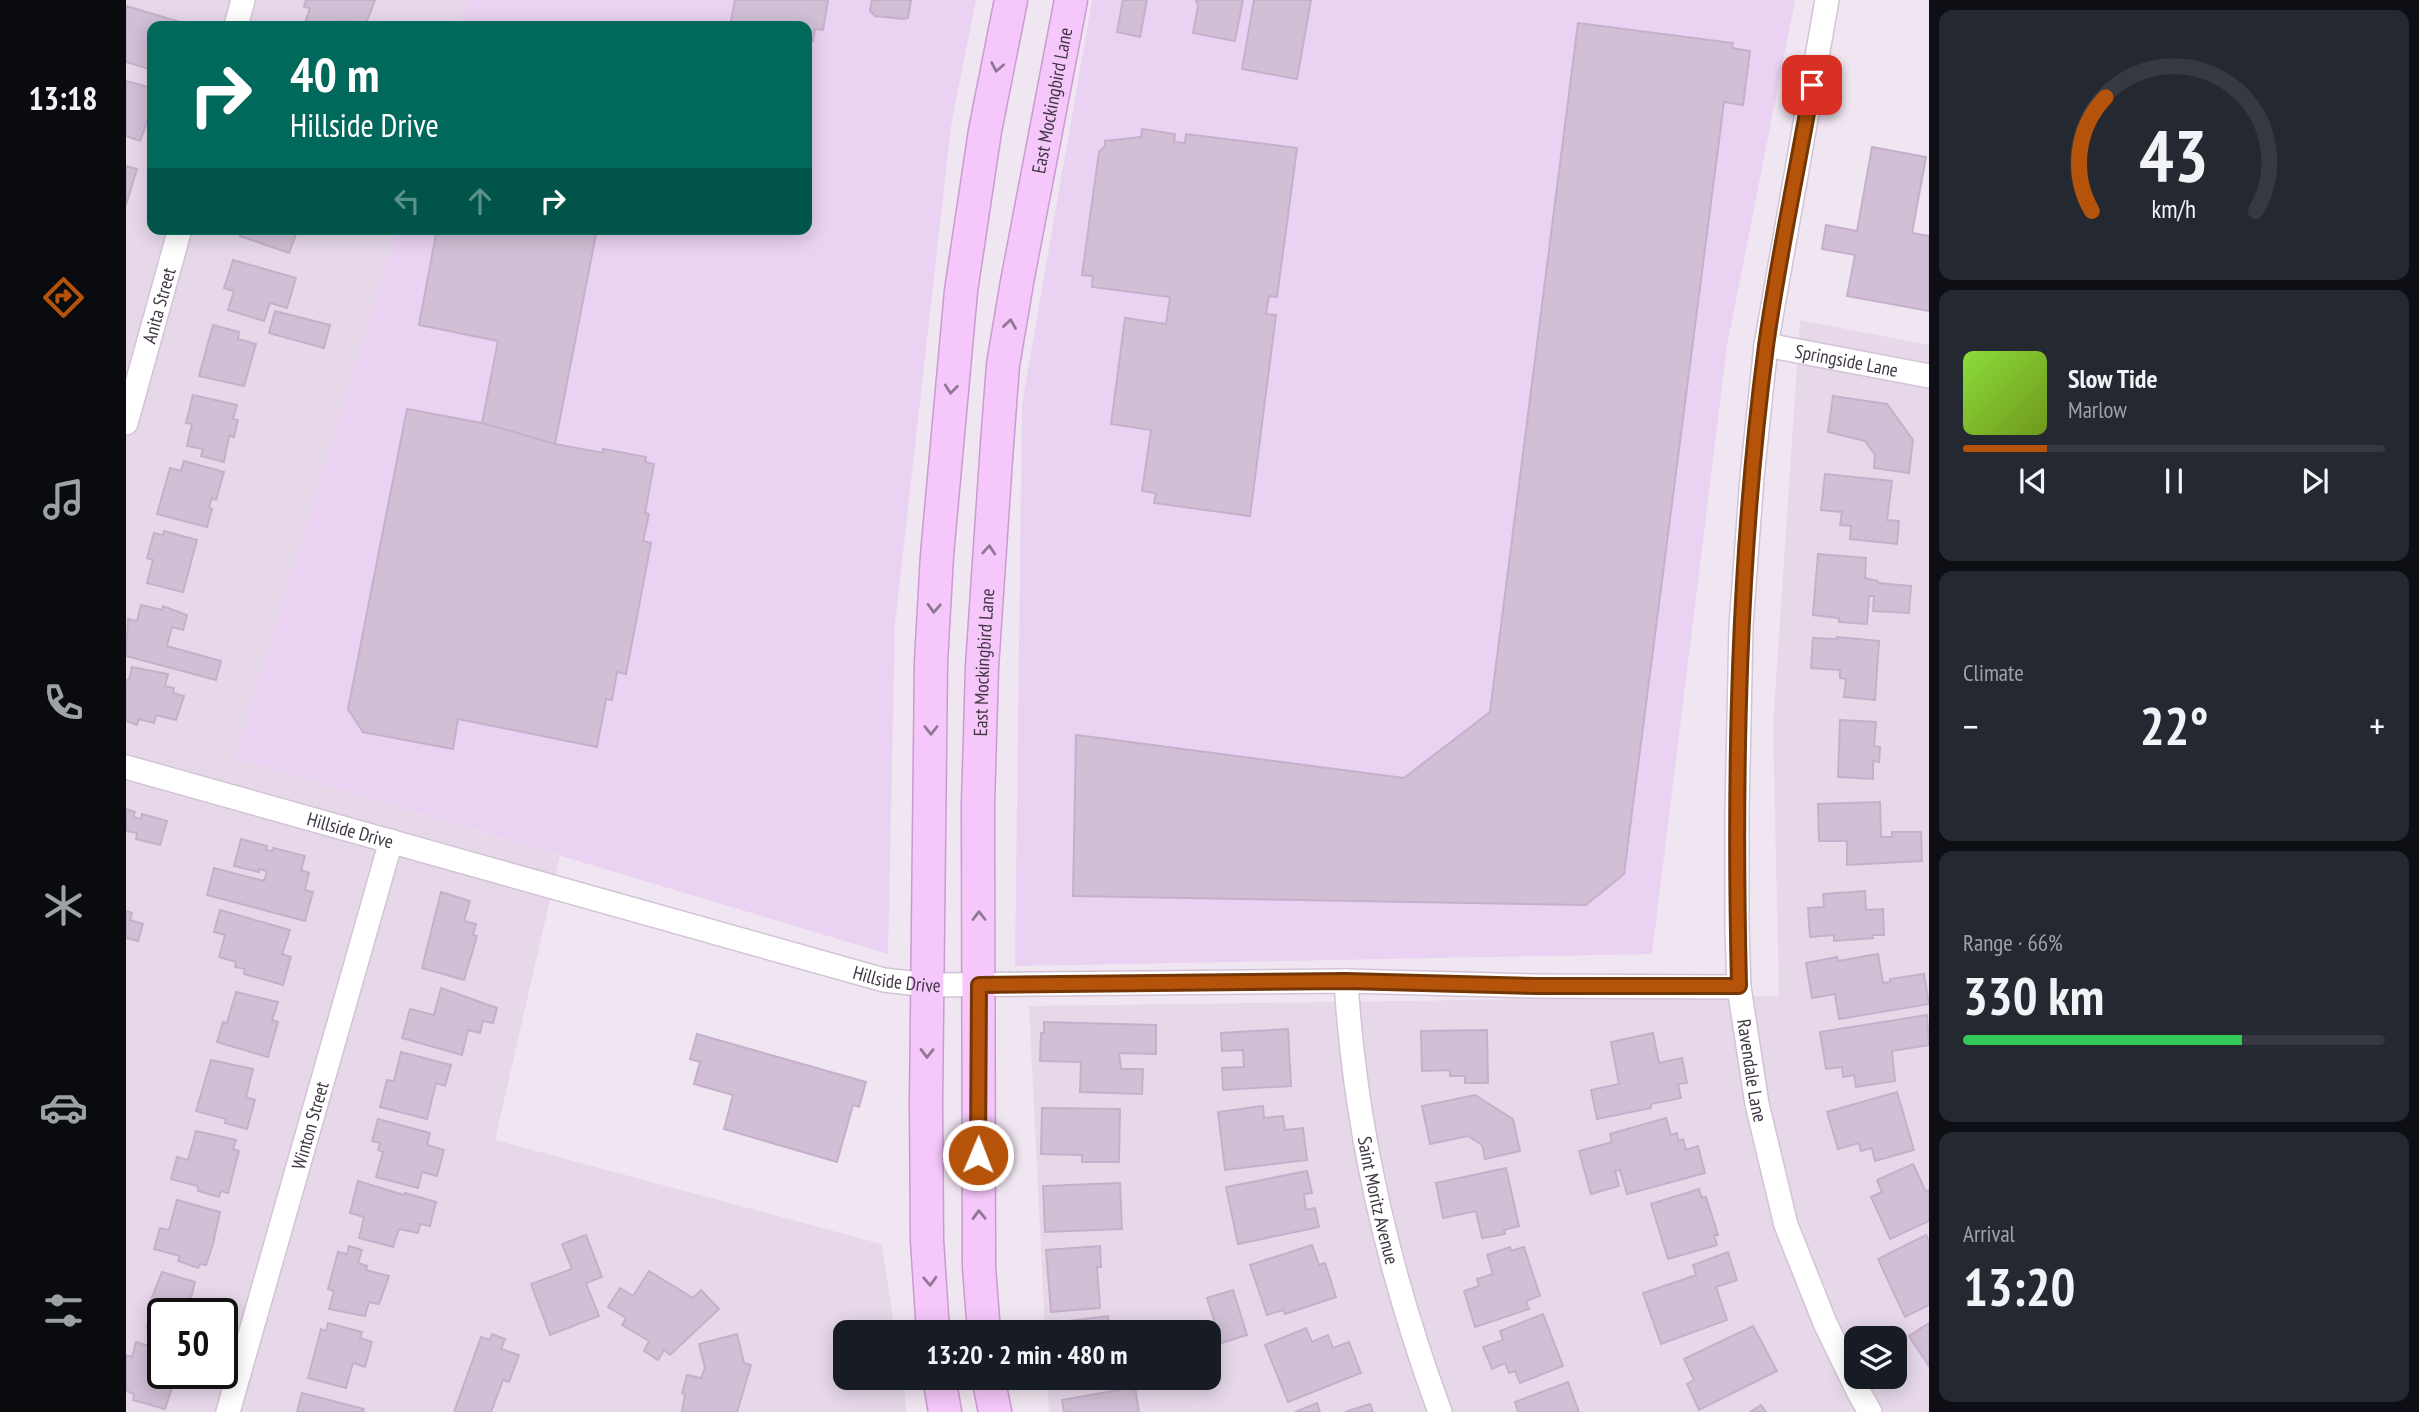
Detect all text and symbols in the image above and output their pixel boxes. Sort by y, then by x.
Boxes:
street label: East Mockingbird Lane [1026,25,1077,175]
text: 40 m [290,42,379,106]
icon: right [175,49,266,140]
pin [1782,55,1842,115]
one-way arrow [991,61,1006,73]
icon: arrive [1793,66,1831,104]
text: 13:18 [28,77,98,119]
text: Hillside Drive [290,104,439,146]
text: 43 [2139,108,2209,202]
icon: left [388,182,426,220]
icon: ahead [461,182,499,220]
icon: right [534,182,572,220]
text: km/h [2152,193,2196,225]
street label: Anita Street [137,264,181,346]
icon: directions [39,273,88,322]
one-way arrow [1002,318,1017,329]
street label: Springside Lane [1793,339,1900,382]
text: Slow Tide [2068,362,2158,395]
one-way arrow [943,383,958,395]
text: Marlow [2068,395,2127,424]
icon: previous [2014,462,2052,500]
icon: pause [2155,462,2193,500]
icon: next [2296,462,2334,500]
icon: music [39,475,88,524]
one-way arrow [981,544,996,555]
street label: East Mockingbird Lane [968,588,999,737]
one-way arrow [927,603,942,614]
text: Climate [1963,658,2024,687]
icon: phone [39,678,88,727]
text: 22° [2140,692,2208,759]
text: − [1963,701,1979,750]
text: + [2369,701,2385,750]
one-way arrow [923,725,939,736]
street label: Hillside Drive [304,807,396,854]
icon: climate [39,881,88,930]
one-way arrow [971,911,987,921]
text: Range · 66% [1963,928,2063,957]
street label: Hillside Drive [850,960,941,997]
text: 330 km [1963,962,2104,1029]
street label: Ravendale Lane [1732,1017,1773,1124]
one-way arrow [919,1048,935,1059]
street label: Winton Street [286,1078,334,1172]
icon: car [39,1083,88,1132]
position arrow [941,1118,1015,1192]
street label: Saint Moritz Avenue [1353,1135,1404,1267]
one-way arrow [971,1209,986,1220]
text: Arrival [1963,1219,2015,1248]
text: 13:20 [1963,1253,2075,1320]
one-way arrow [922,1275,937,1286]
icon: filters [39,1286,88,1335]
speed limit sign: 50 [147,1298,238,1389]
map controls [1844,1326,1907,1389]
button: layers [1844,1326,1907,1389]
text: 13:20 · 2 min · 480 m [927,1338,1127,1371]

